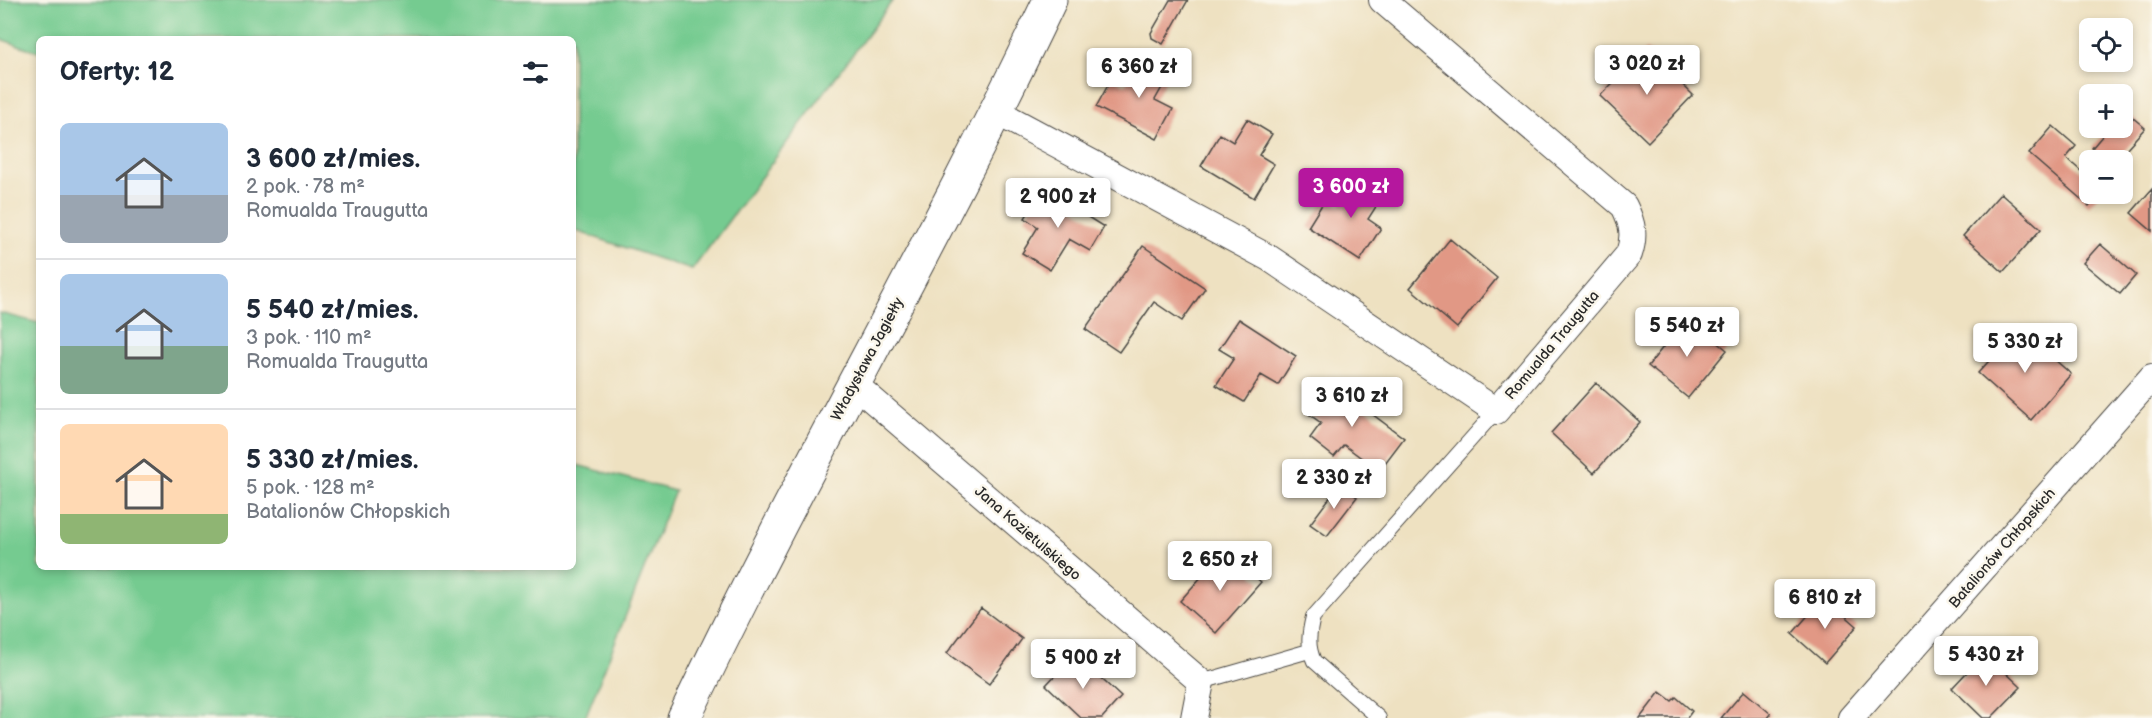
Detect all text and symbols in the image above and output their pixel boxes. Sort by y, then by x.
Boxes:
map controls [2079,18,2133,204]
button: locate [2079,18,2133,72]
pin: 3 020 zł [1585,45,1709,96]
pin: 6 360 zł [1077,48,1201,99]
text: 3 020 zł [1609,52,1685,76]
text: 6 360 zł [1101,55,1177,79]
icon: filters [519,56,552,89]
text: Oferty: 12 [60,57,174,88]
button: + [2079,84,2133,138]
text: 3 600 zł/mies. [246,144,420,175]
icon: home [108,147,180,219]
button: − [2079,150,2133,204]
pin: 3 600 zł [1289,168,1413,219]
text: 2 pok. · 78 m² [246,175,365,199]
text: 3 600 zł [1312,175,1390,199]
pin: 2 900 zł [996,178,1120,229]
text: 2 900 zł [1020,185,1096,209]
text: Romualda Traugutta [246,199,428,223]
street label: Romualda Traugutta [1501,287,1604,404]
street label: Władysława Jagiełły [827,294,908,424]
text: 5 540 zł/mies. [246,295,419,326]
icon: home [108,298,180,370]
pin: 5 540 zł [1625,307,1749,358]
text: 5 540 zł [1649,314,1725,338]
pin: 5 330 zł [1963,323,2087,374]
text: 3 pok. · 110 m² [246,326,372,350]
text: 5 330 zł [1987,330,2063,354]
text: Romualda Traugutta [246,350,428,374]
pin: 3 610 zł [1290,377,1414,428]
text: 3 610 zł [1316,384,1389,408]
text: 5 330 zł/mies. [246,445,419,476]
icon: home [108,448,180,520]
pin: 2 330 zł [1272,459,1396,510]
text: 2 330 zł [1296,466,1372,490]
text: 5 pok. · 128 m² [246,476,375,500]
street label: Jana Kozietulskiego [970,482,1085,585]
street label: Batalionów Chłopskich [1945,484,2060,612]
text: Batalionów Chłopskich [246,500,450,524]
pin: 2 650 zł [1158,541,1282,592]
text: 2 650 zł [1182,548,1258,572]
pin: 6 810 zł [1763,579,1887,630]
text: 6 810 zł [1788,586,1862,610]
pin: 5 430 zł [1924,636,2048,687]
pin: 5 900 zł [1021,639,1145,690]
text: 5 430 zł [1948,643,2024,667]
text: 5 900 zł [1045,646,1121,670]

